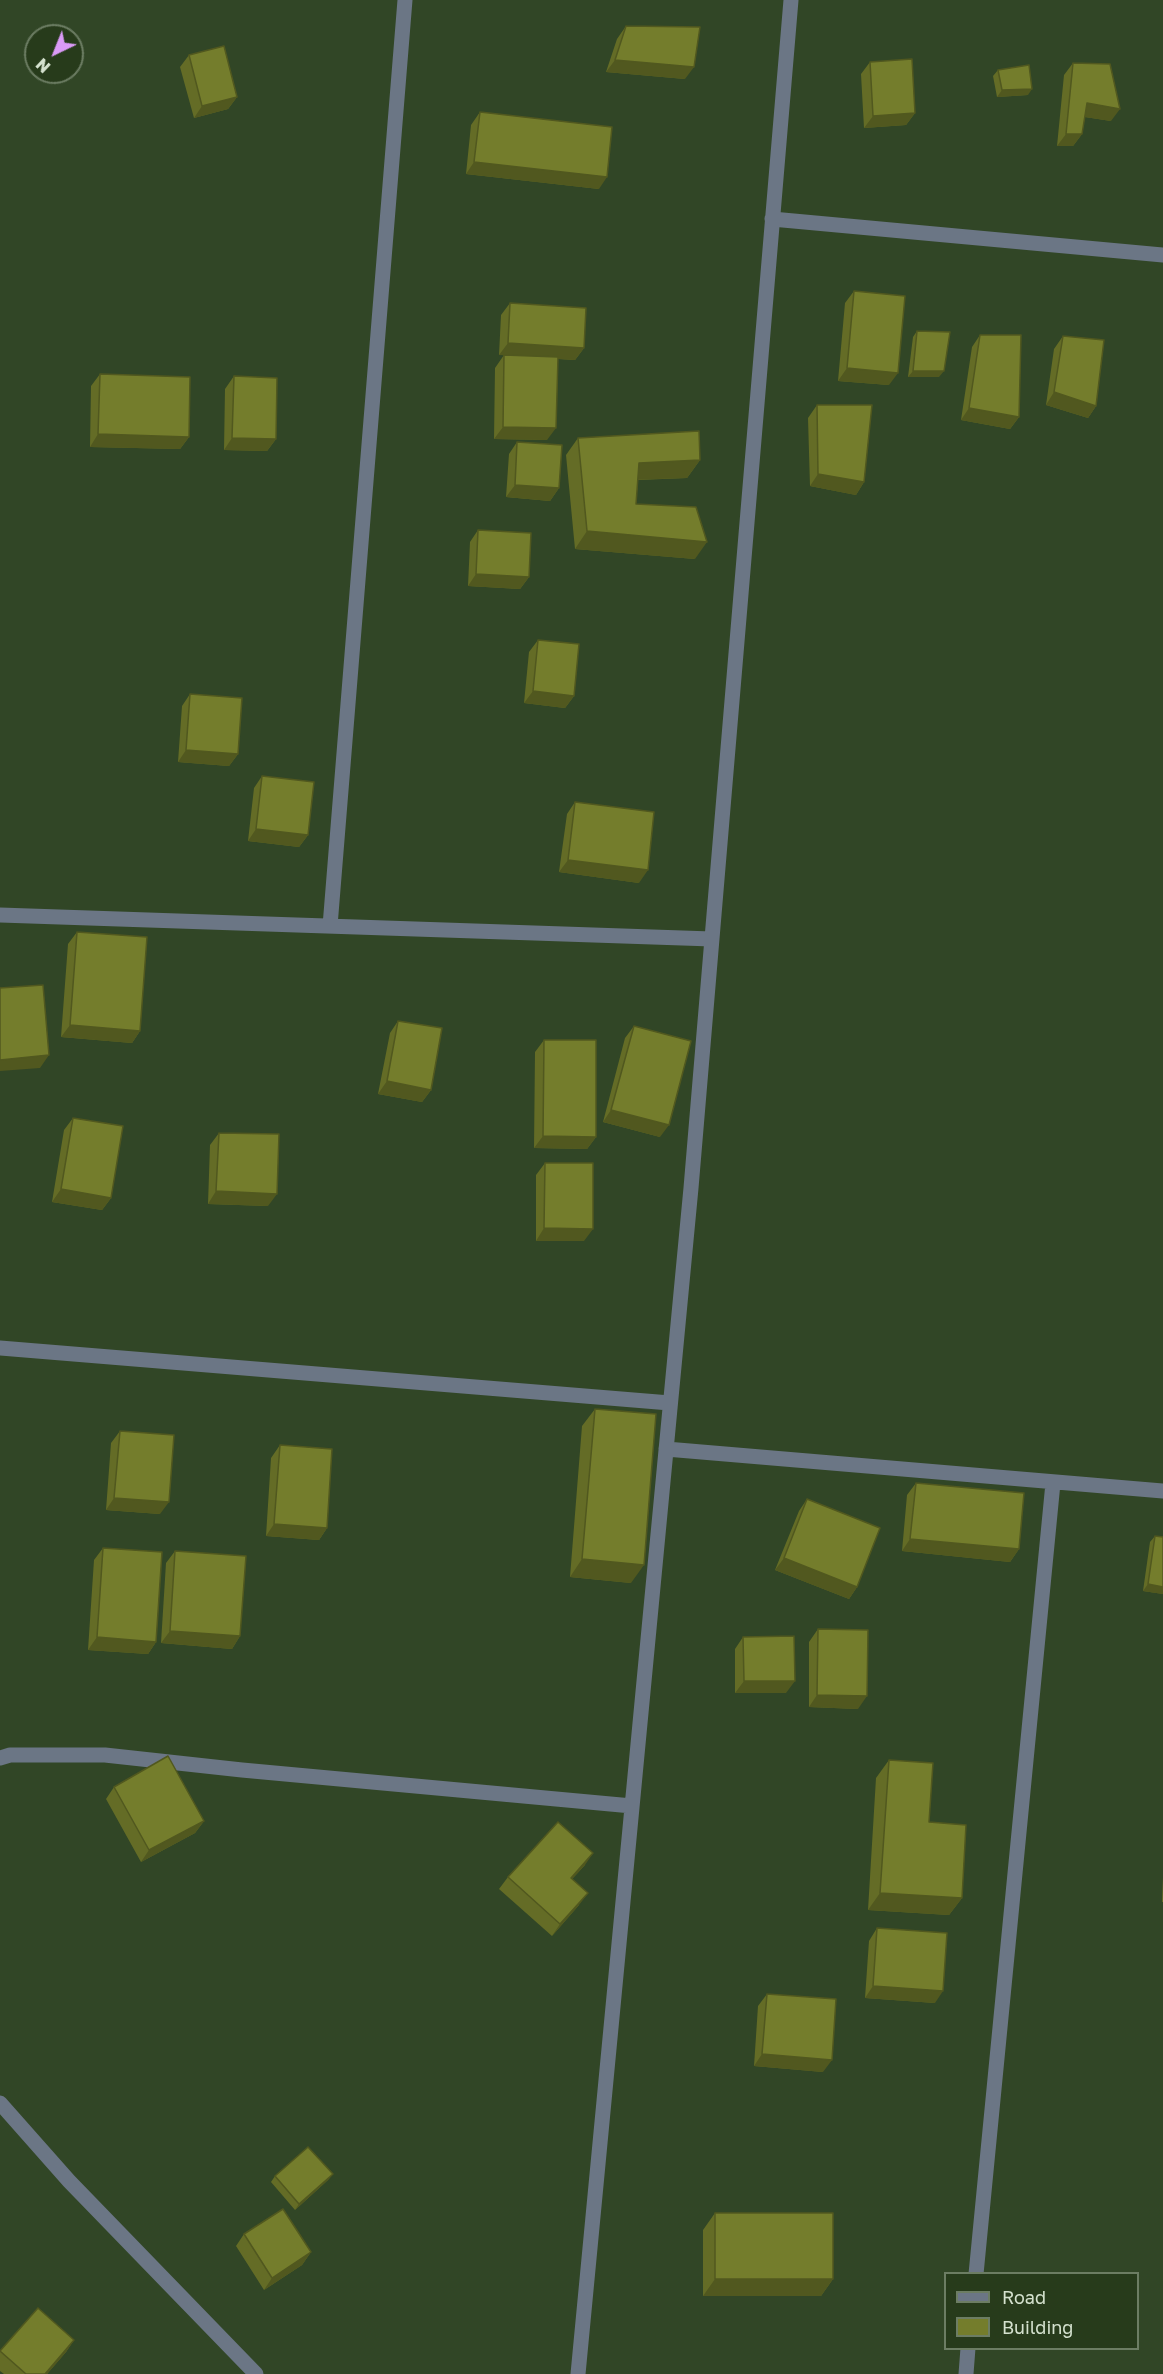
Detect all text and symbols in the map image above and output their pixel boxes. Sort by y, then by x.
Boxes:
north arrow [24,24,84,84]
text: N [32,54,54,77]
legend [944,2272,1139,2350]
text: Road [1002,2286,1046,2308]
text: Building [1002,2316,1073,2338]

